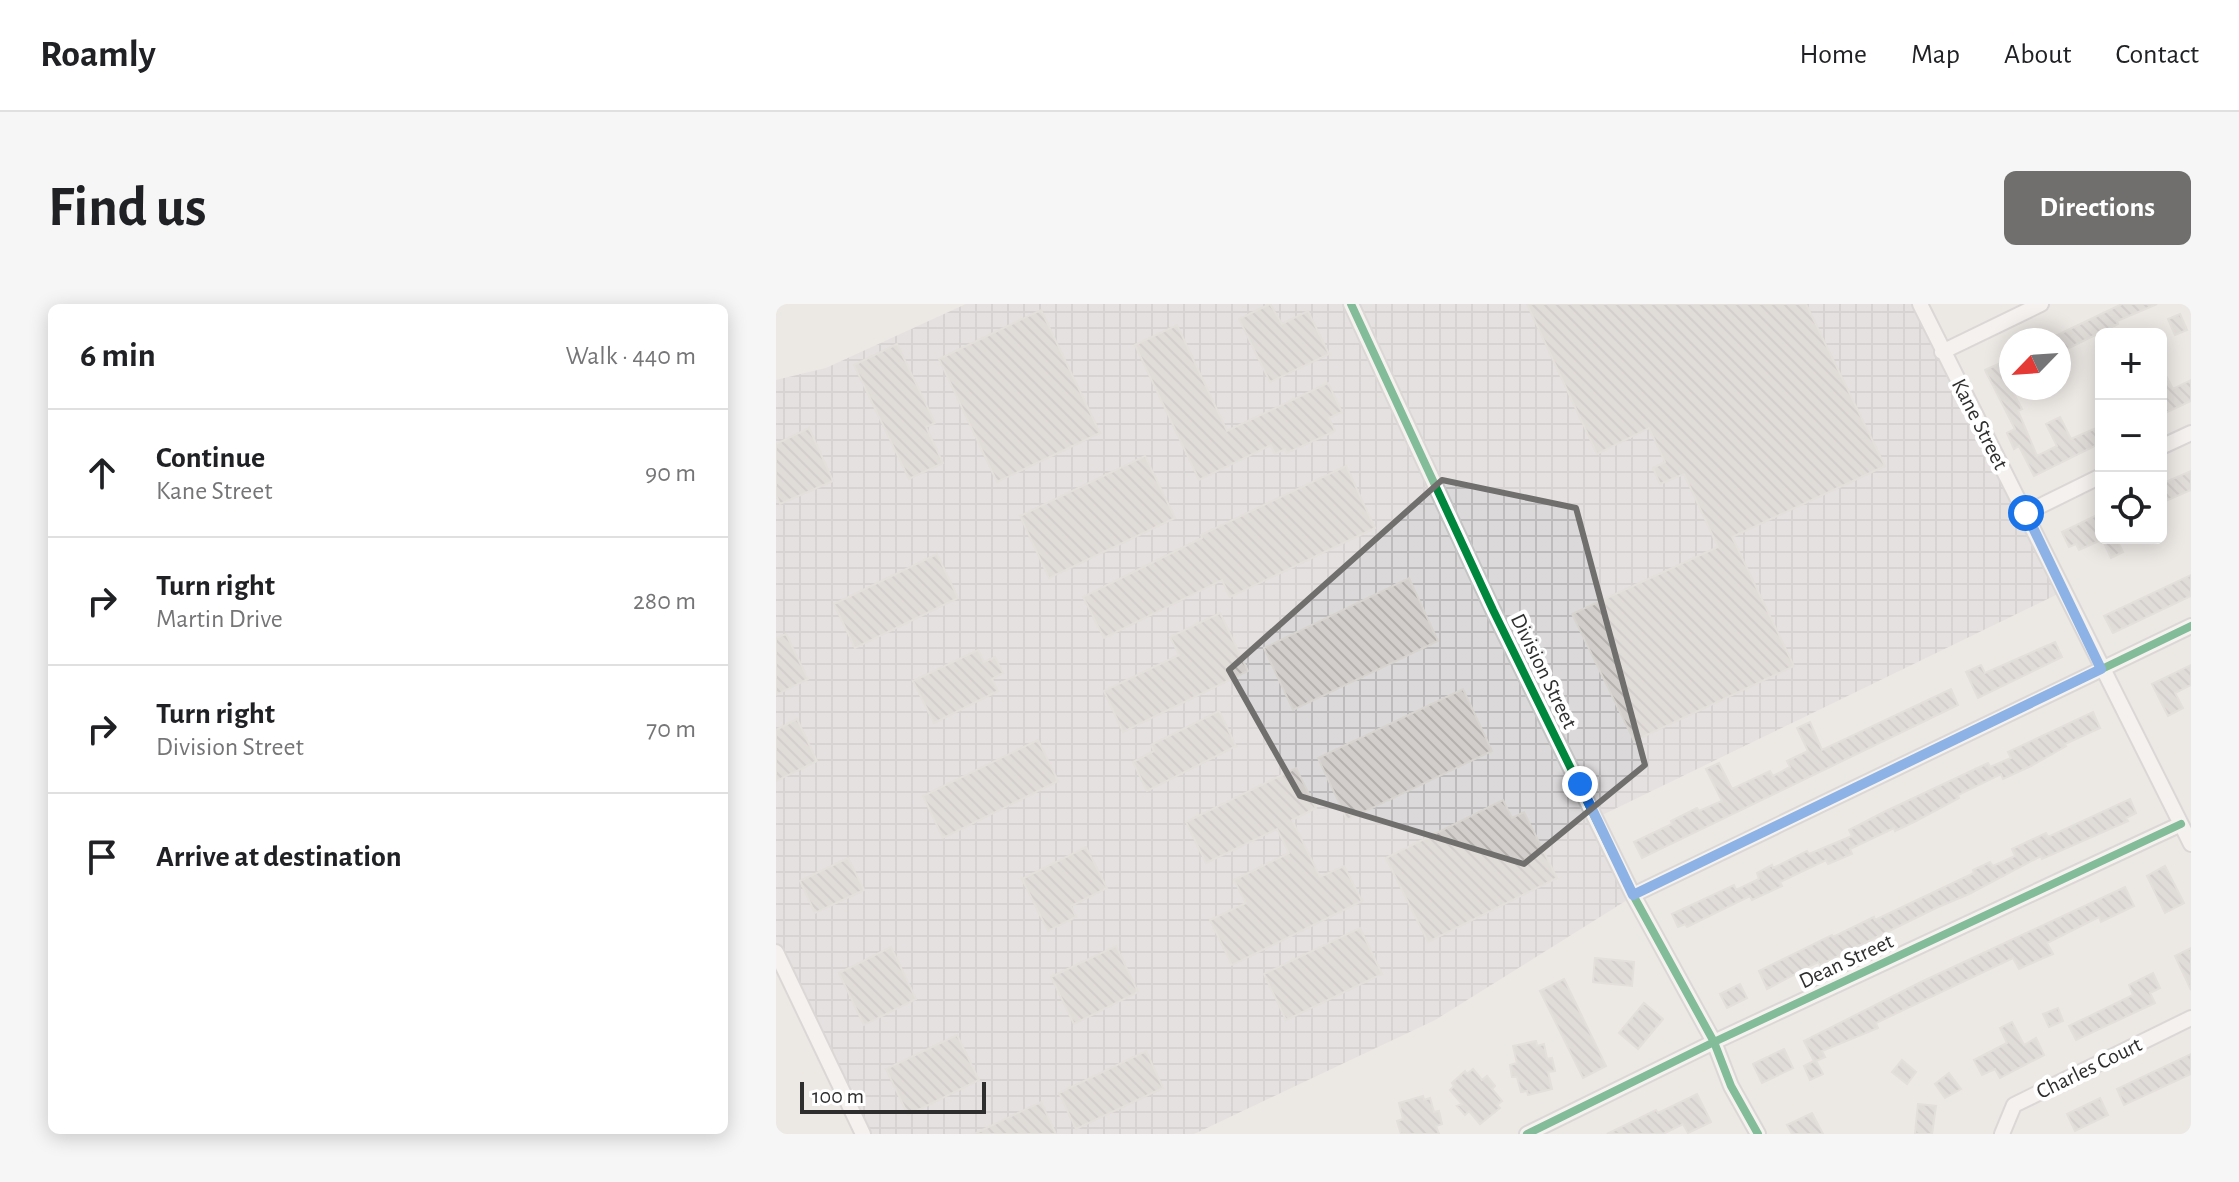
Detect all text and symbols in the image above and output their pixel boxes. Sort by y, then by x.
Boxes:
text: Roamly [40,36,156,74]
text: Home [1800,41,1867,69]
text: Map [1911,41,1960,69]
text: About [2004,41,2072,69]
text: Contact [2116,41,2199,69]
button: Directions [2004,171,2191,245]
text: Find us [48,180,206,236]
north arrow [1999,328,2071,400]
map controls [2095,328,2167,544]
button: + [2095,328,2167,400]
text: 6 min [80,339,156,373]
text: Walk · 440 m [566,343,696,369]
street label: Kane Street [1948,375,2012,473]
button: − [2095,400,2167,472]
text: Continue [156,443,265,473]
icon: ahead [80,451,124,495]
text: 90 m [645,460,696,486]
button: locate [2095,472,2167,544]
text: Kane Street [156,478,273,504]
route start [2008,495,2044,531]
text: Turn right [156,571,275,601]
icon: right [80,579,124,623]
text: 280 m [633,588,696,614]
text: Martin Drive [156,606,283,632]
street label: Division Street [1507,610,1581,732]
text: Turn right [156,699,275,729]
icon: right [80,707,124,751]
text: 70 m [646,716,696,742]
text: Division Street [156,734,304,760]
route end [1562,766,1598,802]
icon: arrive [80,835,124,879]
text: Arrive at destination [156,842,402,872]
street label: Dean Street [1796,930,1896,992]
street label: Charles Court [2033,1033,2145,1103]
scale bar [800,1078,986,1114]
text: 100 m [812,1085,864,1107]

